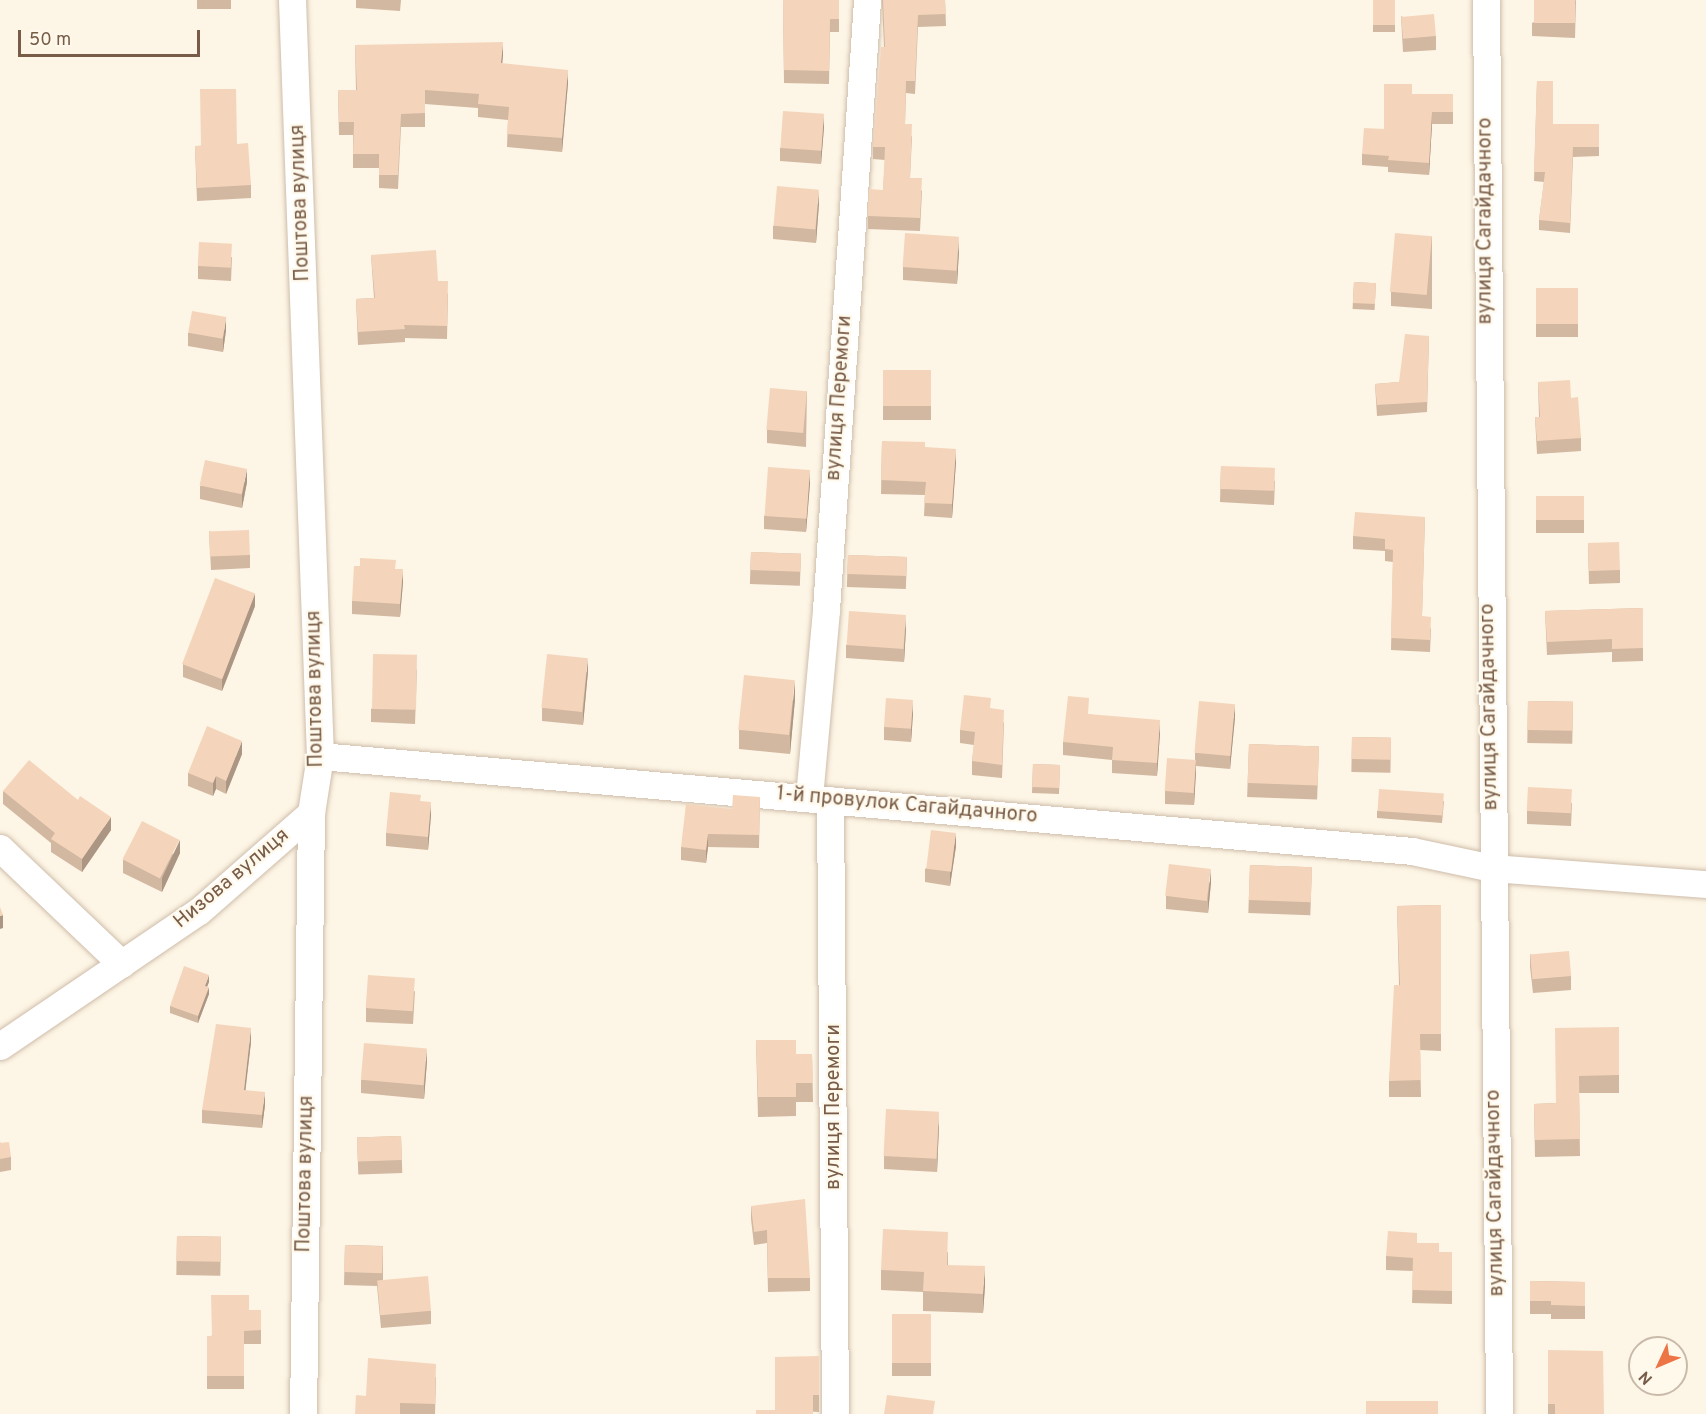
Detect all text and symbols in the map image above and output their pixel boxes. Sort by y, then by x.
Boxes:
scale bar [21,18,202,56]
text: 50 m [29,29,71,52]
street label: вулиця Сагайдачного [1474,118,1498,324]
street label: Поштова вулиця [286,124,316,282]
street label: вулиця Перемоги [822,314,858,482]
street label: вулиця Сагайдачного [1476,603,1504,811]
street label: Поштова вулиця [303,610,329,768]
street label: 1-й провулок Сагайдачного [776,783,1038,829]
street label: Низова вулиця [169,824,295,934]
street label: вулиця Перемоги [822,1024,846,1190]
street label: вулиця Сагайдачного [1482,1089,1510,1297]
street label: Поштова вулиця [293,1095,319,1253]
north arrow [1628,1336,1688,1396]
text: N [1635,1366,1658,1388]

